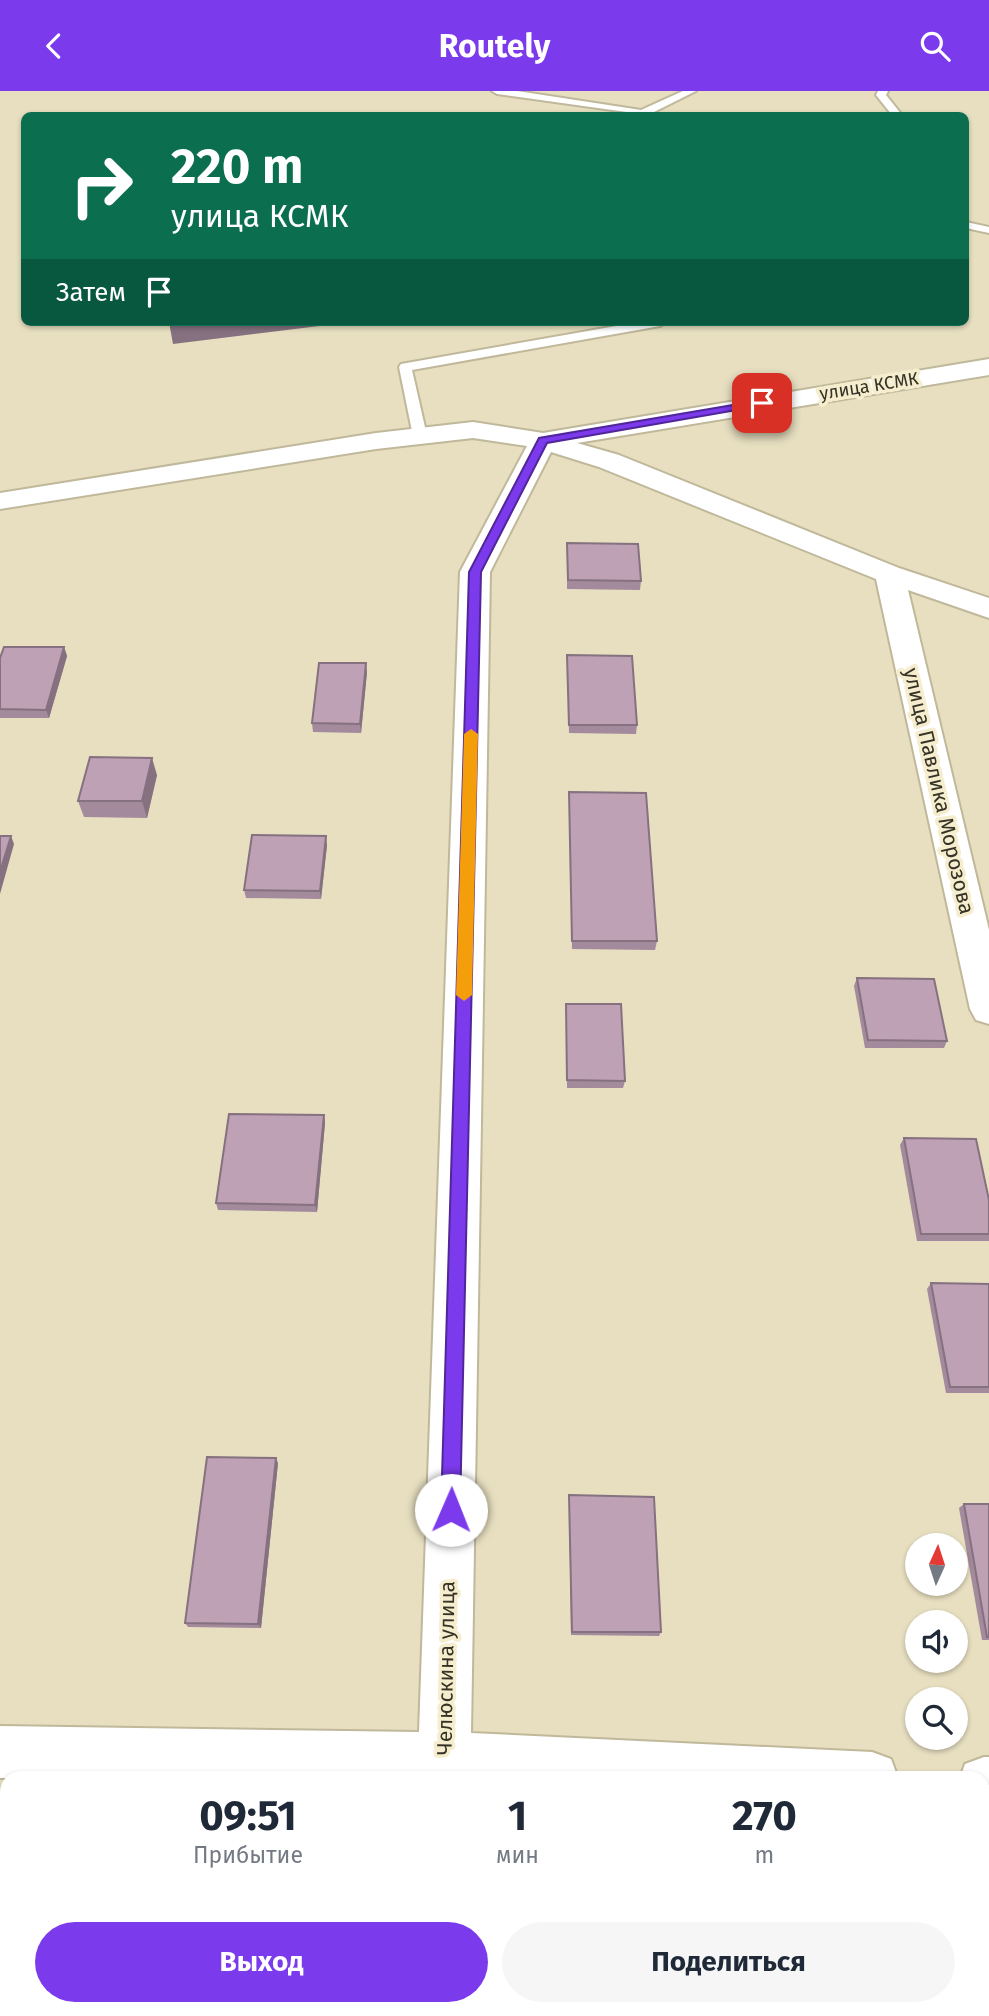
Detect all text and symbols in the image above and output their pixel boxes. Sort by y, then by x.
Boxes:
icon: back [35,27,73,65]
text: Routely [439,27,550,65]
icon: search [916,27,954,65]
text: 220 m [171,137,303,196]
icon: right [56,140,147,231]
text: улица КСМК [171,197,349,235]
icon: arrive [140,273,178,311]
text: Затем [56,277,126,308]
street label: улица КСМК [818,367,920,405]
pin [732,373,792,433]
icon: arrive [743,384,781,422]
street label: улица Павлика Морозова [898,665,980,917]
position arrow [414,1473,488,1547]
north arrow [905,1533,968,1596]
map controls [905,1533,968,1750]
street label: Челюскина улица [431,1581,461,1755]
button: sound [905,1610,968,1673]
button: search [905,1687,968,1750]
text: 09:51 [199,1791,297,1841]
text: 1 [508,1791,527,1841]
text: 270 [732,1791,797,1841]
text: Прибытие [193,1841,303,1869]
text: мин [496,1841,539,1869]
text: m [755,1841,774,1869]
button: Выход [35,1922,488,2002]
button: Поделиться [502,1922,955,2002]

